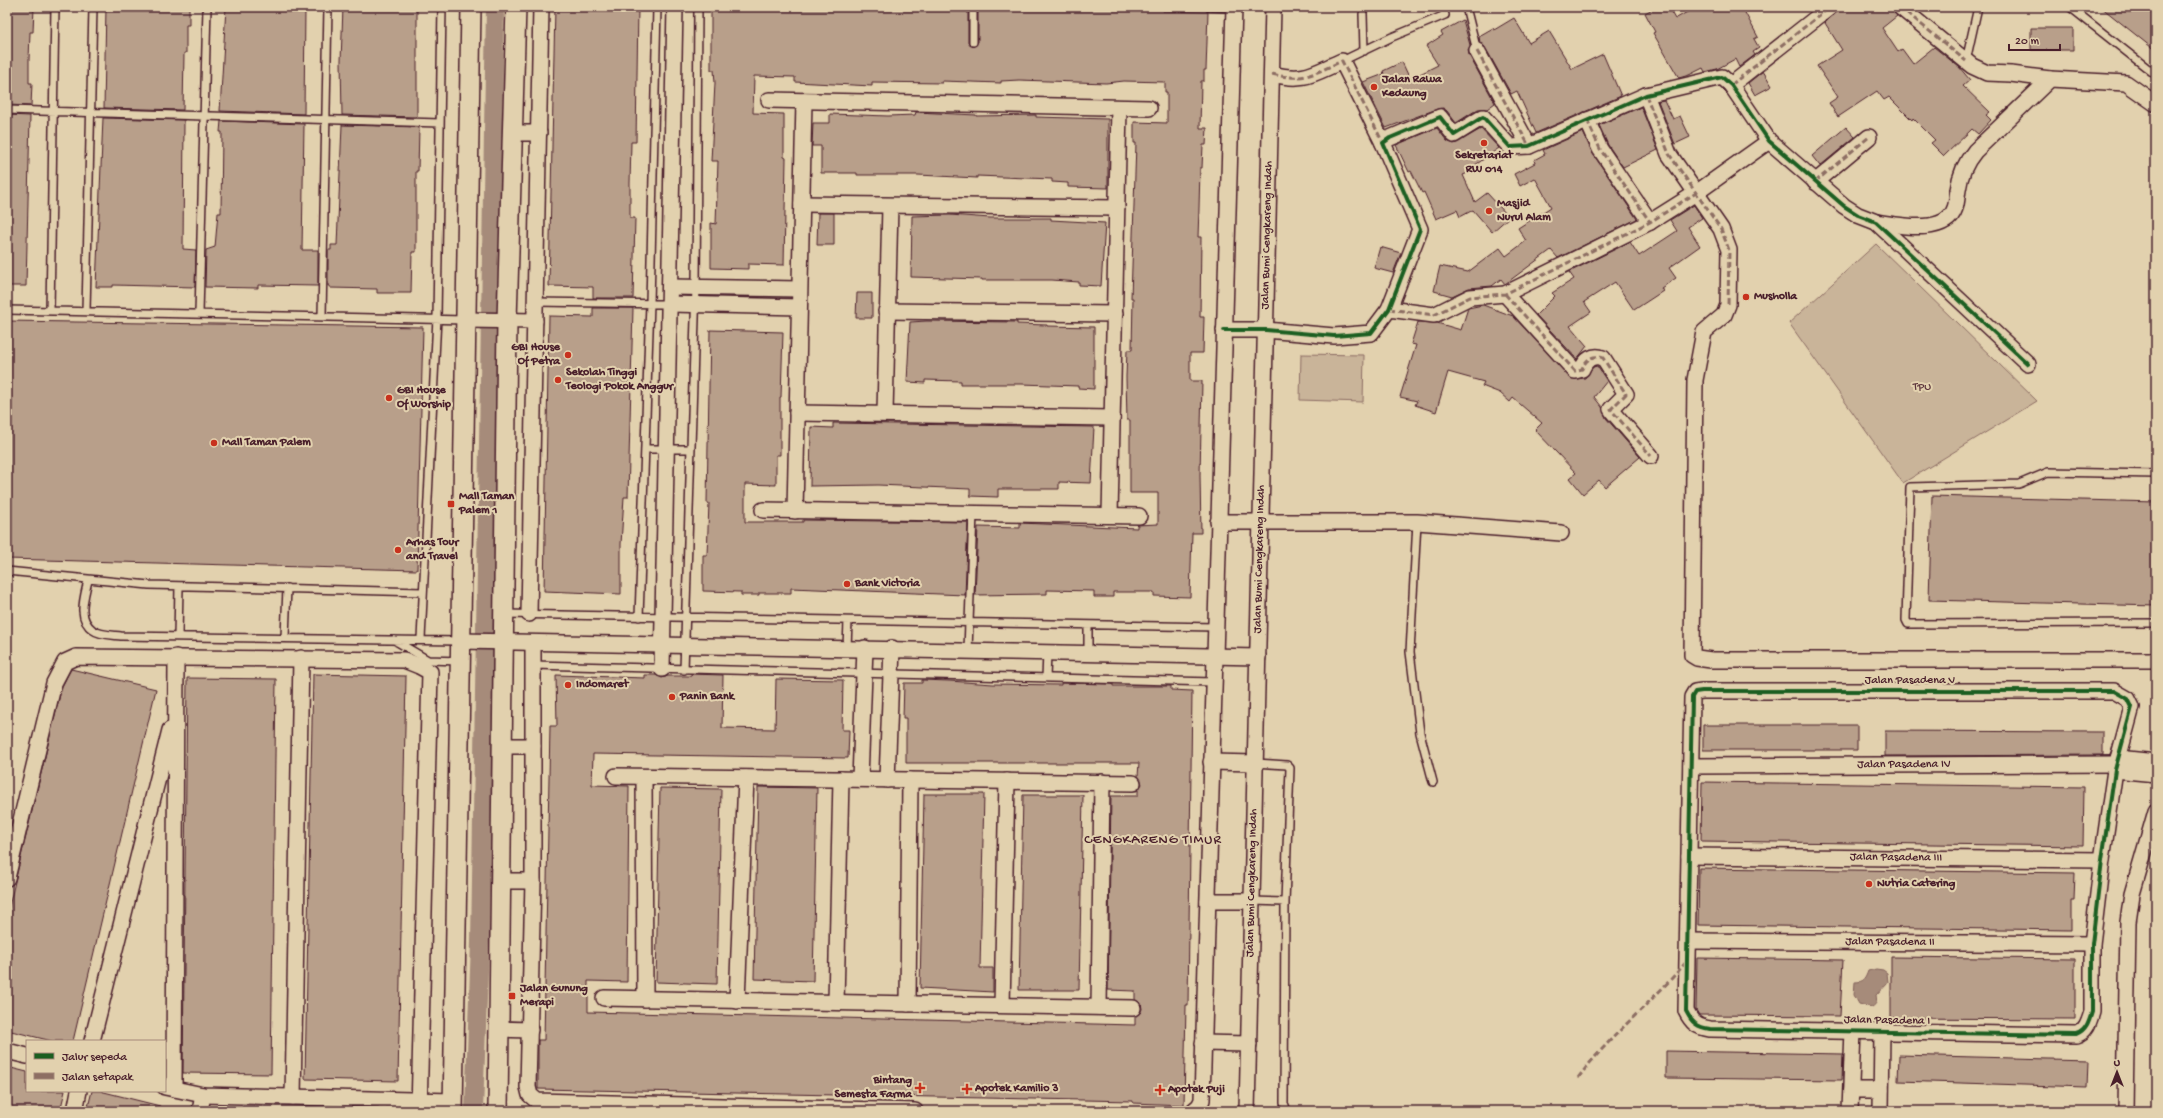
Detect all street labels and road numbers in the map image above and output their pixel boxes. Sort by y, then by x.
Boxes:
street label: Jalan Bumi Cengkareng Indah [1259,160,1276,310]
street label: Jalan Bumi Cengkareng Indah [1251,484,1269,634]
street label: Jalan Pasadena V [1865,674,1955,688]
street label: Jalan Pasadena IV [1857,758,1951,772]
street label: Jalan Bumi Cengkareng Indah [1244,808,1261,957]
street label: Jalan Pasadena III [1850,851,1942,865]
street label: Jalan Pasadena II [1845,935,1935,950]
street label: Jalan Pasadena I [1844,1013,1931,1029]

